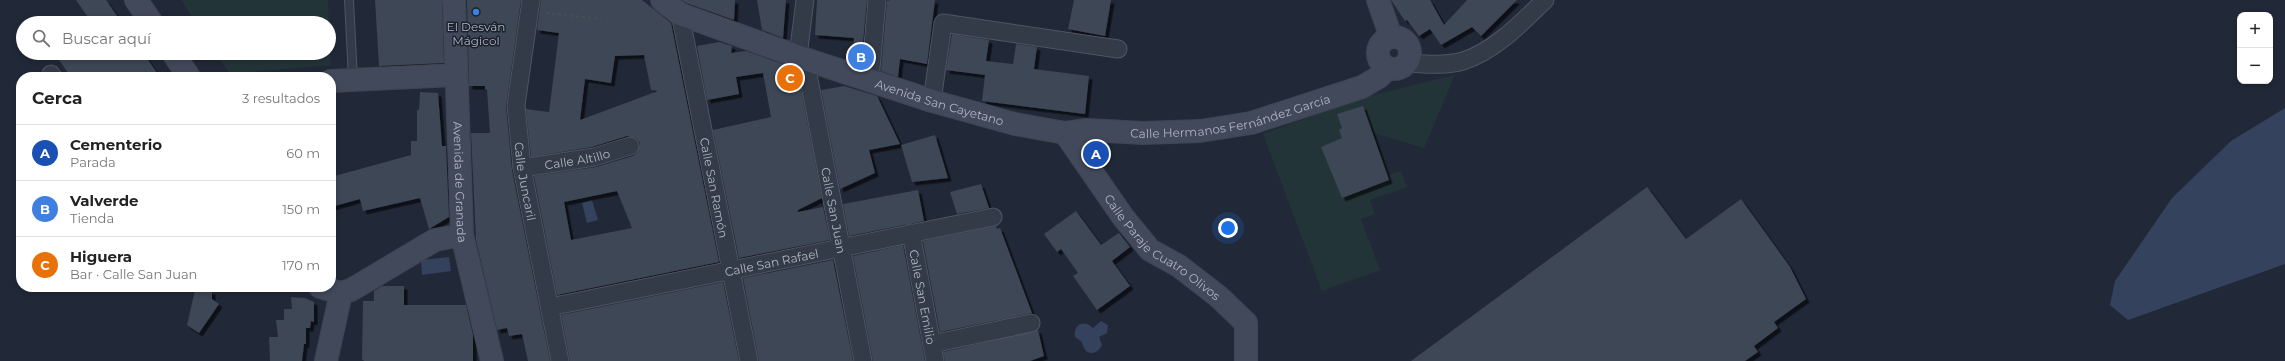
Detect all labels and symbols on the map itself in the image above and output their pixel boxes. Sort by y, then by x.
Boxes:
marker: El Desván Mágicol [471,7,481,17]
place label: El Desván Mágicol [447,19,505,48]
pin: B [848,42,874,72]
pin: C [777,63,803,93]
street label: Avenida San Cayetano [873,75,1006,128]
street label: Calle Hermanos Fernández García [1130,90,1332,141]
street label: Avenida de Granada [451,121,471,244]
street label: Calle San Ramón [697,136,732,239]
pin: A [1083,139,1109,169]
street label: Calle Juncaril [512,141,540,222]
street label: Calle Altillo [543,145,612,172]
street label: Calle San Juan [818,166,850,255]
street label: Calle Paraje Cuatro Olivos [1102,191,1224,303]
your location [1218,218,1238,238]
street label: Calle San Rafael [723,245,820,279]
street label: Calle San Emilio [907,248,939,346]

